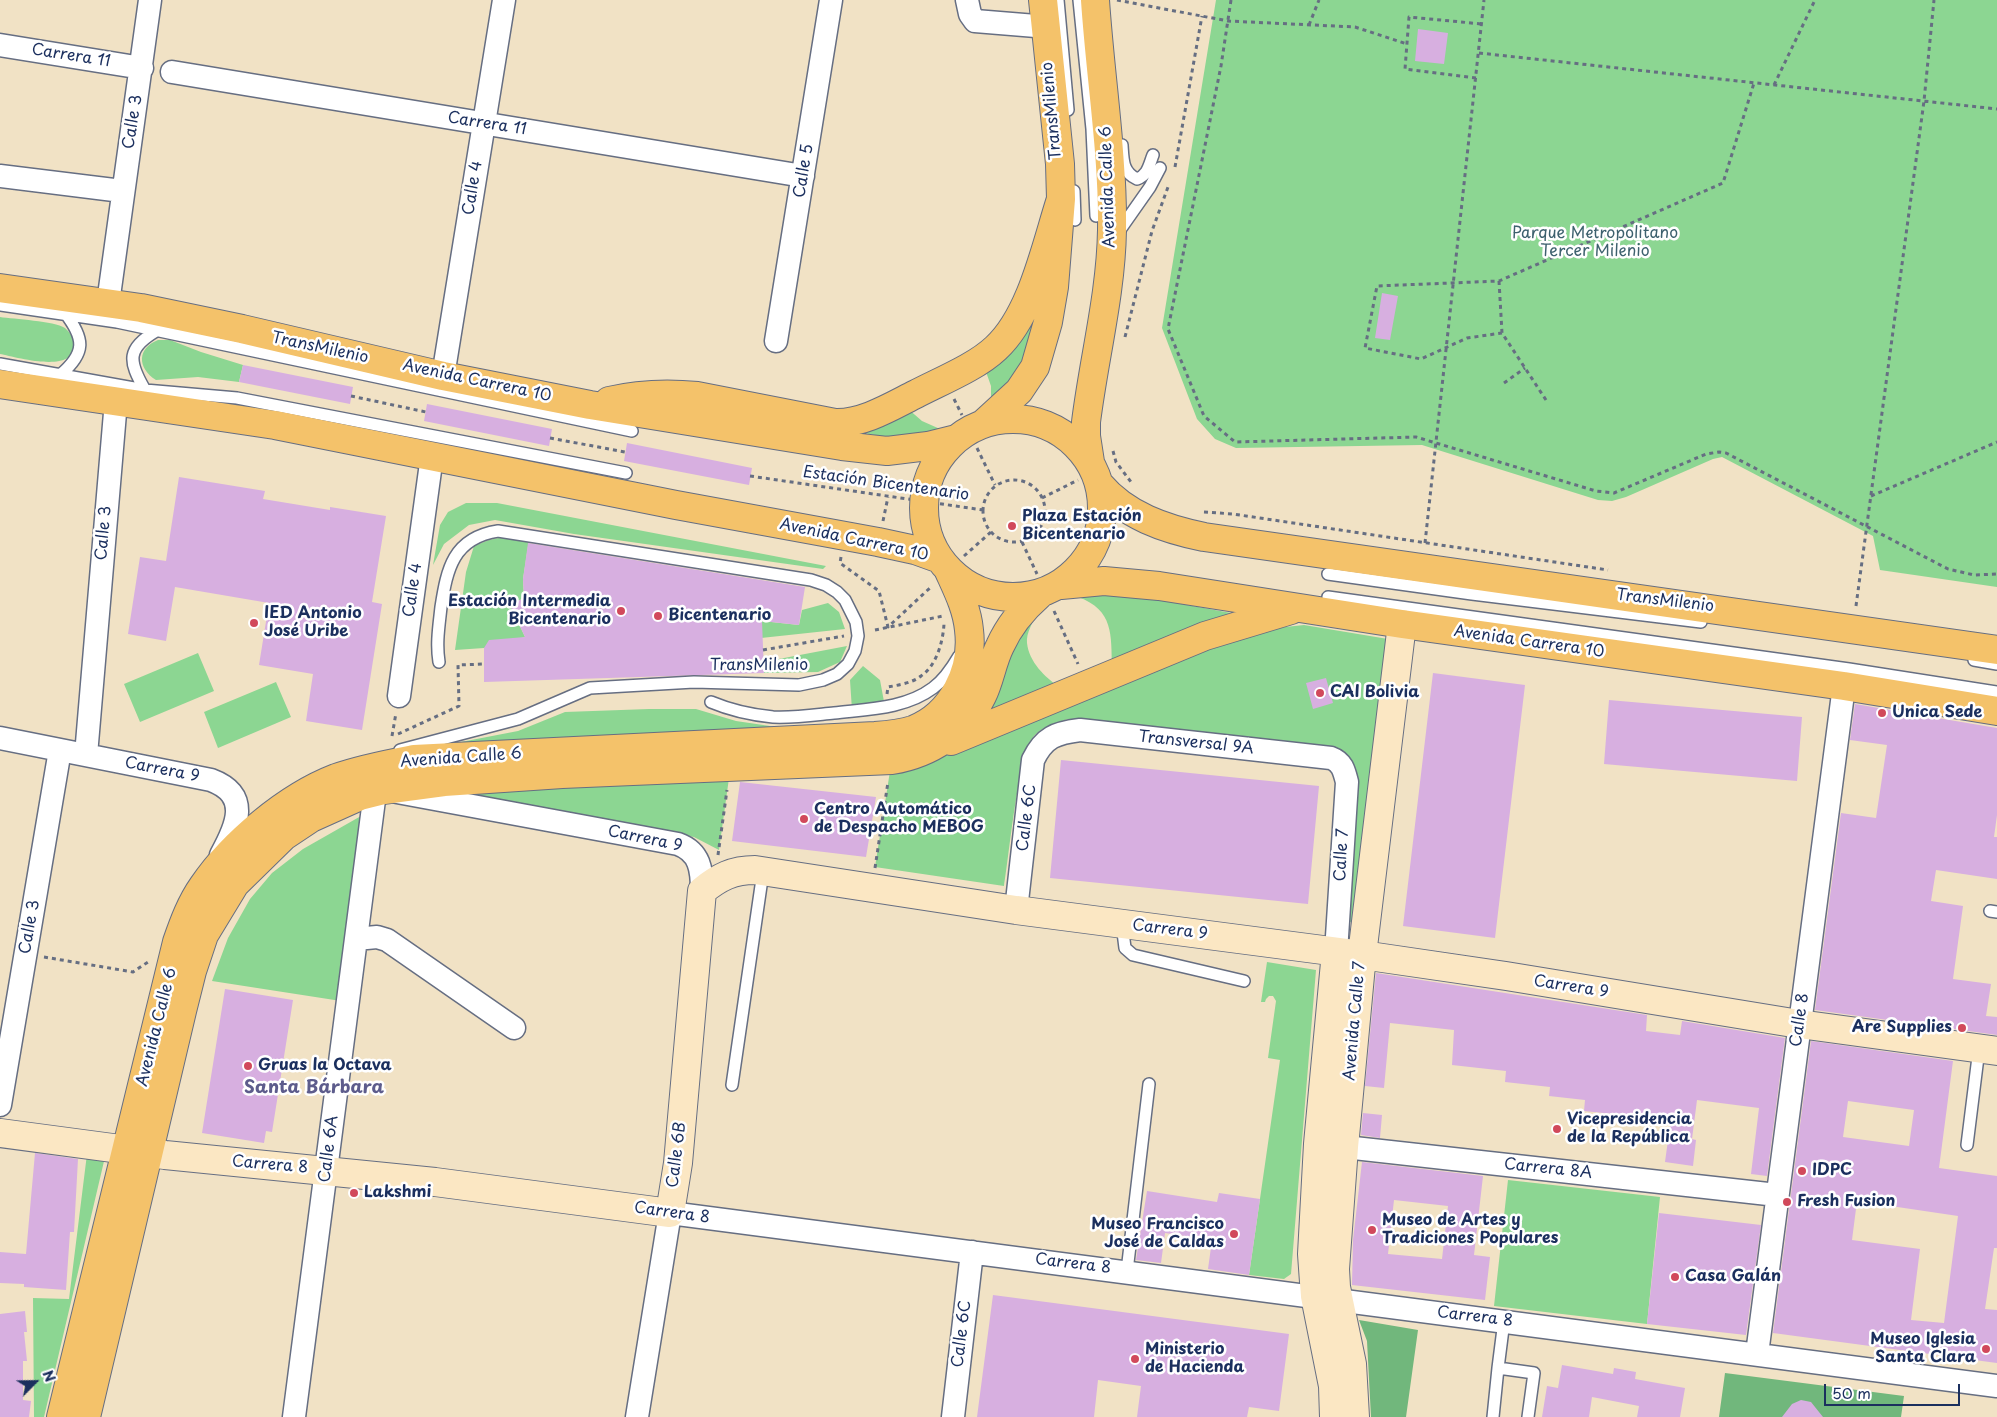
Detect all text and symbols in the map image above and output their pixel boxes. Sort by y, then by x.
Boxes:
street label: Carrera 11 [30,40,112,72]
street label: TransMilenio [1038,61,1066,161]
street label: Calle 3 [119,93,147,151]
street label: Carrera 11 [446,108,528,140]
street label: Avenida Calle 6 [1096,126,1120,248]
street label: Calle 5 [790,143,818,199]
street label: Calle 4 [459,159,487,217]
park label: Parque Metropolitano Tercer Milenio [1512,224,1678,262]
street label: TransMilenio [270,328,370,368]
street label: Avenida Carrera 10 [401,356,553,406]
street label: Estación Bicentenario [802,463,970,505]
street label: Calle 3 [92,505,116,561]
place label: Plaza Estación Bicentenario [1022,507,1142,545]
street label: Avenida Carrera 10 [778,515,930,565]
marker: Plaza Estación Bicentenario [1006,520,1018,532]
street label: Calle 4 [400,562,426,618]
street label: TransMilenio [1615,585,1715,617]
place label: Estación Intermedia Bicentenario [448,592,611,630]
place label: IED Antonio José Uribe [264,604,362,642]
marker: Estación Intermedia Bicentenario [615,605,627,617]
place label: Bicentenario [668,606,771,626]
marker: Bicentenario [652,610,664,622]
marker: IED Antonio José Uribe [248,617,260,629]
street label: Avenida Carrera 10 [1453,622,1605,662]
street label: TransMilenio [710,656,808,676]
place label: CAI Bolivia [1330,683,1419,703]
marker: CAI Bolivia [1314,687,1326,699]
place label: Unica Sede [1892,703,1982,723]
marker: Unica Sede [1876,707,1888,719]
street label: Transversal 9A [1137,727,1255,759]
street label: Avenida Calle 6 [400,744,522,772]
street label: Carrera 9 [123,753,201,787]
street label: Calle 6C [1013,783,1041,853]
place label: Centro Automático de Despacho MEBOG [814,800,984,838]
marker: Centro Automático de Despacho MEBOG [798,813,810,825]
street label: Carrera 9 [606,822,684,856]
street label: Calle 7 [1331,828,1353,882]
street label: Calle 3 [16,898,44,956]
street label: Carrera 9 [1131,916,1209,944]
street label: Avenida Calle 7 [1340,961,1370,1081]
street label: Avenida Calle 6 [133,966,181,1088]
street label: Carrera 9 [1532,972,1610,1002]
street label: Calle 8 [1787,992,1813,1048]
place label: Are Supplies [1852,1018,1952,1038]
marker: Are Supplies [1956,1022,1968,1034]
place label: Gruas la Octava [258,1056,392,1076]
marker: Gruas la Octava [242,1060,254,1072]
district label: Santa Bárbara [244,1077,384,1099]
place label: Vicepresidencia de la República [1567,1110,1692,1148]
street label: Calle 6A [315,1114,343,1184]
street label: Calle 6B [663,1121,691,1189]
marker: Vicepresidencia de la República [1551,1123,1563,1135]
street label: Carrera 8 [231,1152,309,1178]
street label: Carrera 8A [1503,1155,1593,1183]
place label: IDPC [1812,1161,1852,1181]
marker: IDPC [1796,1165,1808,1177]
place label: Lakshmi [364,1183,431,1203]
marker: Lakshmi [348,1187,360,1199]
place label: Fresh Fusion [1797,1192,1895,1212]
marker: Fresh Fusion [1781,1196,1793,1208]
street label: Carrera 8 [633,1198,711,1228]
place label: Museo de Artes y Tradiciones Populares [1382,1211,1558,1249]
place label: Museo Francisco José de Caldas [1091,1215,1224,1253]
marker: Museo de Artes y Tradiciones Populares [1366,1224,1378,1236]
marker: Museo Francisco José de Caldas [1228,1228,1240,1240]
street label: Carrera 8 [1034,1250,1112,1278]
place label: Casa Galán [1685,1267,1781,1287]
marker: Casa Galán [1669,1271,1681,1283]
street label: Calle 6C [948,1299,976,1369]
street label: Carrera 8 [1436,1303,1514,1331]
place label: Museo Iglesia Santa Clara [1870,1330,1976,1368]
place label: Ministerio de Hacienda [1145,1340,1244,1378]
marker: Museo Iglesia Santa Clara [1980,1343,1992,1355]
marker: Ministerio de Hacienda [1129,1353,1141,1365]
north arrow [10,1357,60,1407]
text: N [37,1367,61,1385]
scale bar [1827,1374,1963,1406]
text: 50 m [1832,1381,1871,1404]

